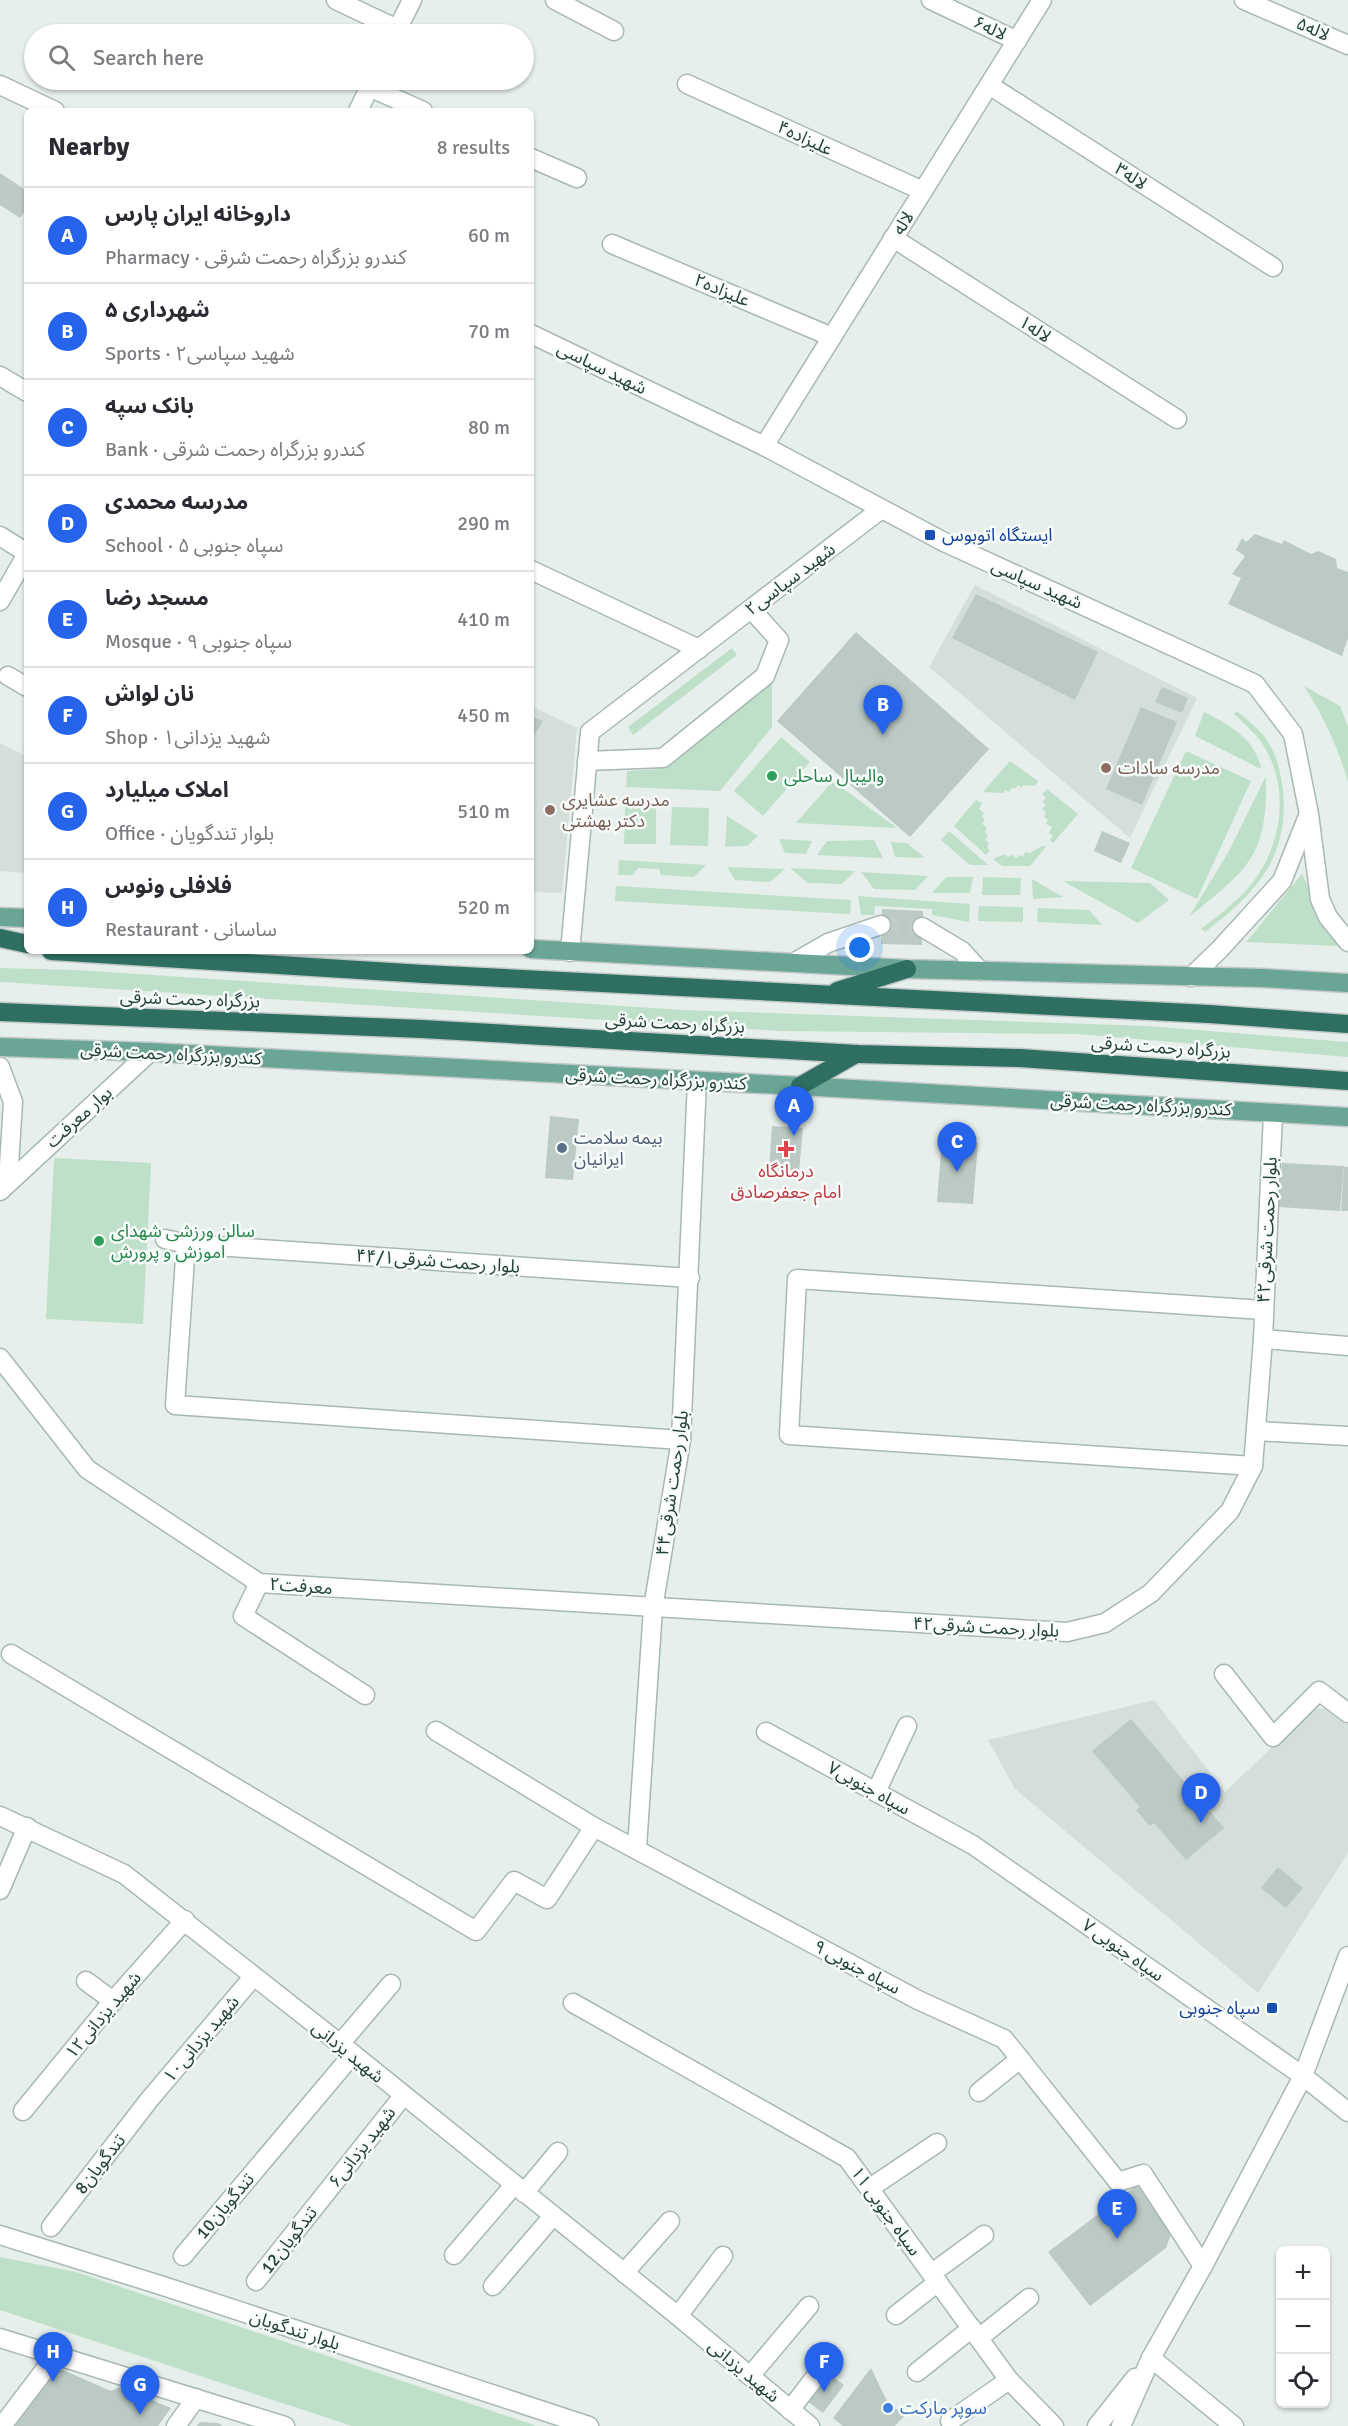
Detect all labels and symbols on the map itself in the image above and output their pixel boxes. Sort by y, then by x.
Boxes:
street label: ۶لاله [970,11,1010,45]
street label: لاله۵ [1293,12,1333,46]
street label: علیزاده۴ [774,116,836,160]
street label: ۳لاله [1111,157,1151,195]
street label: لاله [887,207,919,239]
street label: علیزاده۲ [691,268,753,312]
street label: ۱لاله [1015,310,1055,348]
street label: شهید سپاسی [554,337,650,399]
place label: ایستگاه اتوبوس [942,524,1053,546]
marker: ایستگاه اتوبوس [923,528,937,542]
street label: شهید سپاسی۲ [741,538,840,620]
street label: شهید سپاسی [988,554,1086,614]
pin: B [864,686,902,735]
place label: مدرسه سادات [1118,757,1220,779]
marker: مدرسه سادات [1099,761,1113,775]
place label: والیبال ساحلی [784,765,884,787]
marker: والیبال ساحلی [765,769,779,783]
place label: مدرسه عشایری دکتر بهشتی [562,789,670,832]
marker: مدرسه عشایری دکتر بهشتی [543,803,557,817]
your location [845,933,874,962]
street label: بزرگراه رحمت شرقی [120,986,260,1012]
street label: بزرگراه رحمت شرقی [605,1008,745,1038]
street label: بزرگراه رحمت شرقی [1090,1031,1232,1063]
street label: کندرو بزرگراه رحمت شرقی [80,1038,263,1070]
street label: کندرو بزرگراه رحمت شرقی [565,1063,748,1095]
street label: بوار معرفت [41,1082,117,1152]
pin: A [774,1086,814,1136]
street label: کندرو بزرگراه رحمت شرقی [1050,1089,1233,1121]
pin: C [938,1122,976,1172]
place label: بیمه سلامت ایرانیان [574,1127,663,1170]
marker: درمانگاه امام جعفرصادق [777,1140,795,1158]
marker: بیمه سلامت ایرانیان [555,1141,569,1155]
street label: بلوار رحمت شرقی۴۲ [1252,1156,1282,1304]
place label: درمانگاه امام جعفرصادق [730,1160,842,1206]
place label: سالن ورزشی شهدای اموزش و پرورش [111,1220,255,1263]
marker: سالن ورزشی شهدای اموزش و پرورش [92,1234,106,1248]
street label: بلوار رحمت شرقی۴۴/۱ [355,1244,521,1278]
street label: ۴۴بلوار رحمت شرقی [651,1409,693,1557]
street label: معرفت۲ [269,1573,333,1599]
street label: بلوار رحمت شرقی۴۲ [912,1612,1060,1642]
street label: سپاه جنوبی۷ [824,1756,914,1820]
pin: D [1182,1774,1220,1823]
street label: ۷ سپاه جنوبی [1078,1914,1168,1986]
street label: ۹ سپاه جنوبی [810,1935,904,1999]
street label: شهید یزدانی۱۲ [60,1967,146,2063]
street label: شهید یزدانی۱۰ [158,1991,244,2087]
place label: سپاه جنوبی [1179,1997,1260,2019]
marker: سپاه جنوبی [1265,2001,1279,2015]
street label: شهید یزدانی [307,2016,389,2088]
street label: شهید یزدانی۶ [324,2102,400,2192]
street label: 8تندگویان [70,2130,130,2198]
street label: ۱۱ سپاه جنوبی [846,2162,926,2260]
street label: 10تندگویان [191,2168,259,2244]
pin: E [1098,2190,1136,2239]
street label: 12تندگویان [256,2202,322,2278]
street label: بلوار تندگویان [247,2305,343,2355]
pin: H [34,2332,72,2382]
street label: شهید یزدانی [704,2335,784,2407]
pin: F [804,2342,844,2392]
pin: G [120,2366,160,2415]
place label: سوپر مارکت [900,2397,987,2419]
marker: سوپر مارکت [881,2401,895,2415]

